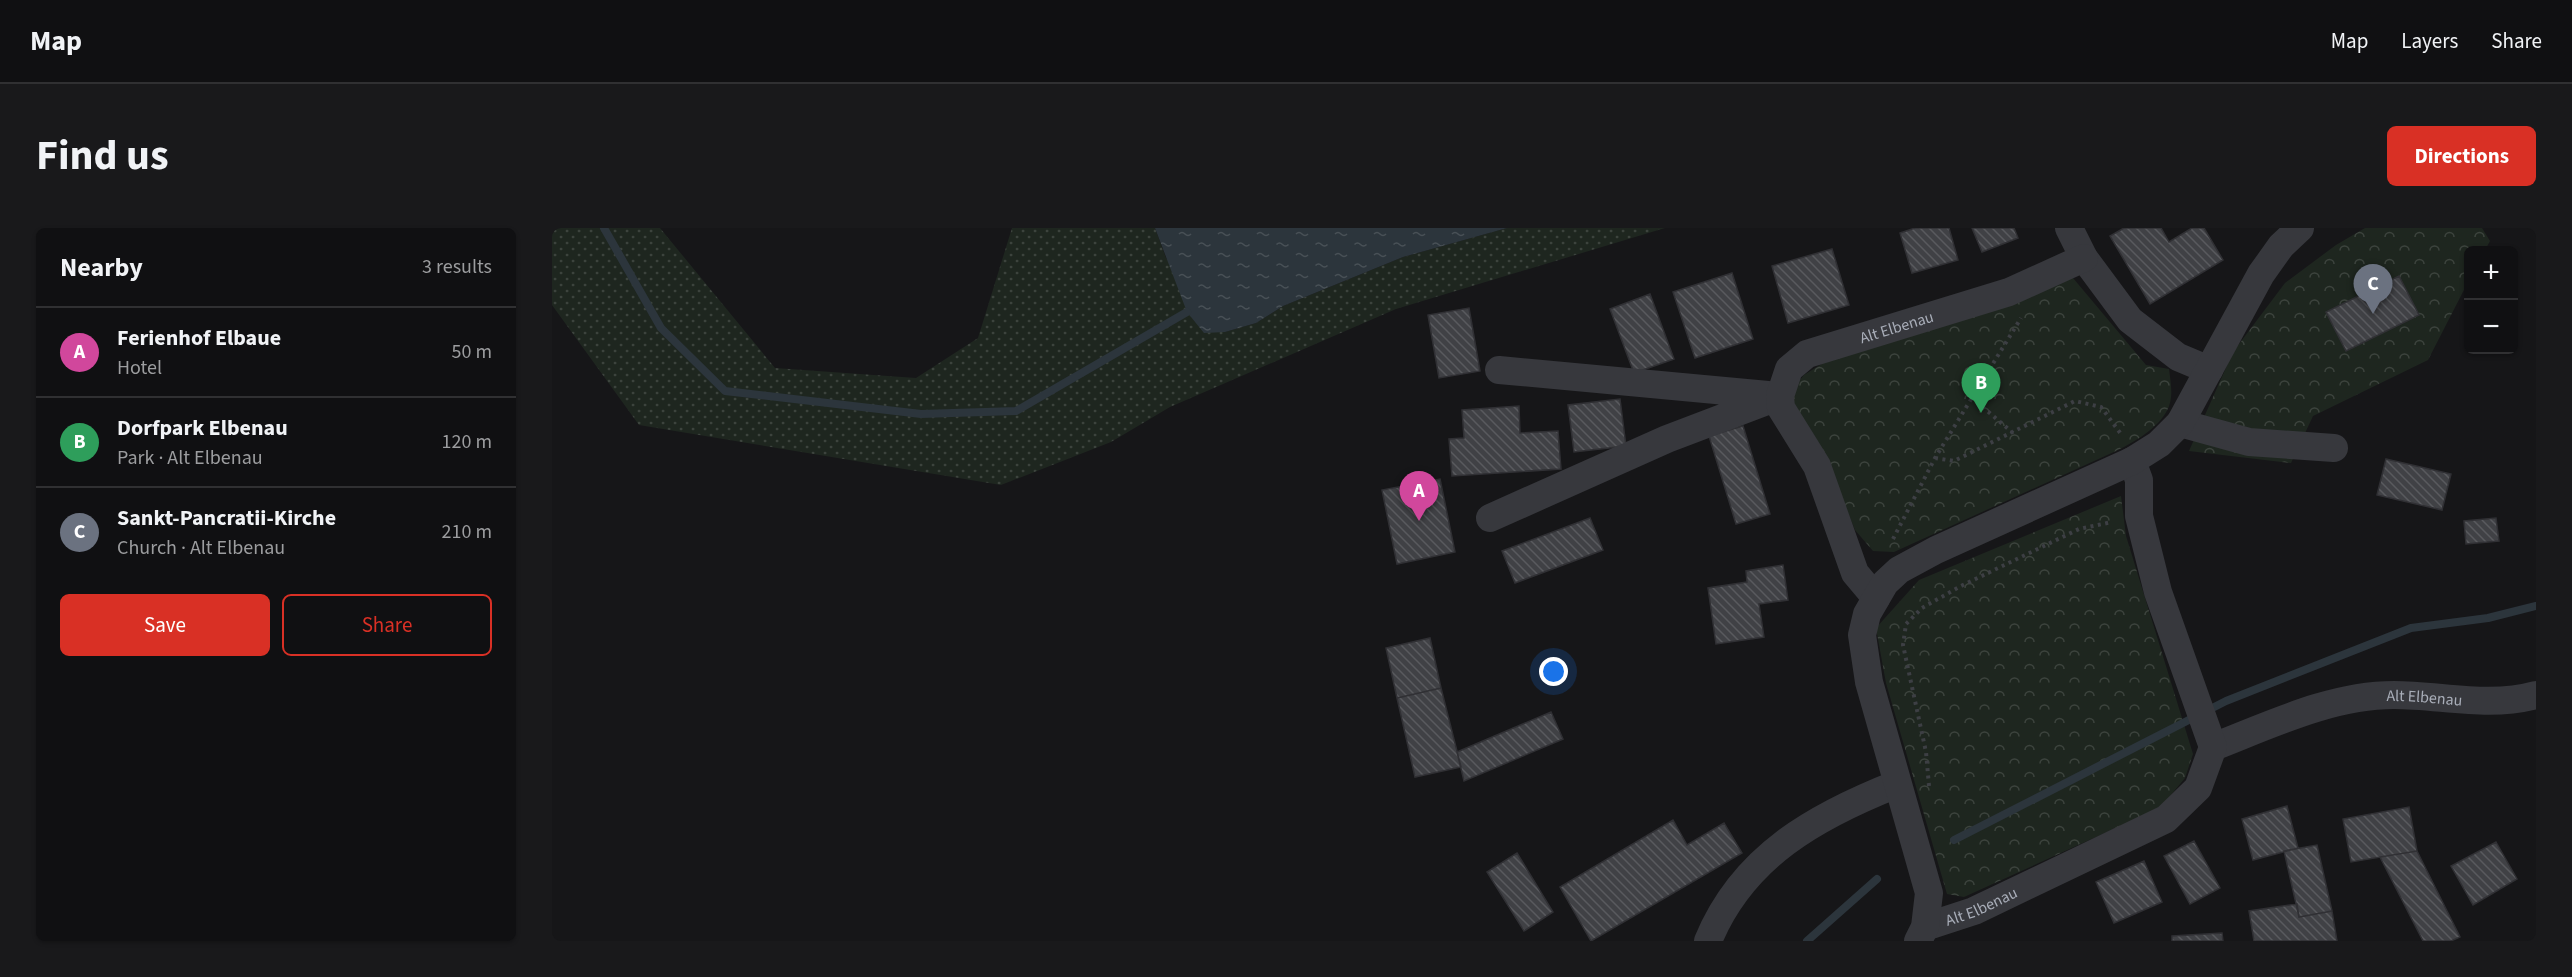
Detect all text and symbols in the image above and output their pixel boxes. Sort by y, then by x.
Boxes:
text: Map [30,21,82,61]
text: Map [2331,26,2368,56]
text: Layers [2401,26,2458,56]
text: Share [2491,26,2542,56]
text: Find us [36,126,169,186]
button: Directions [2387,126,2536,186]
map controls [2464,246,2518,354]
button: + [2464,246,2518,300]
text: Nearby [60,249,143,286]
text: 3 results [422,253,492,281]
pin: C [2354,264,2392,314]
button: − [2464,300,2518,354]
street label: Alt Elbenau [1857,306,1936,349]
text: Ferienhof Elbaue [117,322,281,354]
text: A [74,338,85,366]
text: 50 m [452,338,492,366]
text: Hotel [117,354,162,382]
pin: B [1962,364,2000,413]
text: Dorfpark Elbenau [117,412,288,444]
text: B [73,428,86,456]
text: 120 m [442,428,492,456]
text: Park · Alt Elbenau [117,444,263,472]
pin: A [1400,472,1438,521]
text: Sankt-Pancratii-Kirche [117,502,336,534]
text: C [74,518,85,546]
text: 210 m [442,518,492,546]
text: Church · Alt Elbenau [117,534,285,562]
button: Save [60,594,270,656]
button: Share [282,594,492,656]
your location [1539,657,1568,686]
street label: Alt Elbenau [2386,685,2463,712]
street label: Alt Elbenau [1943,882,2021,932]

